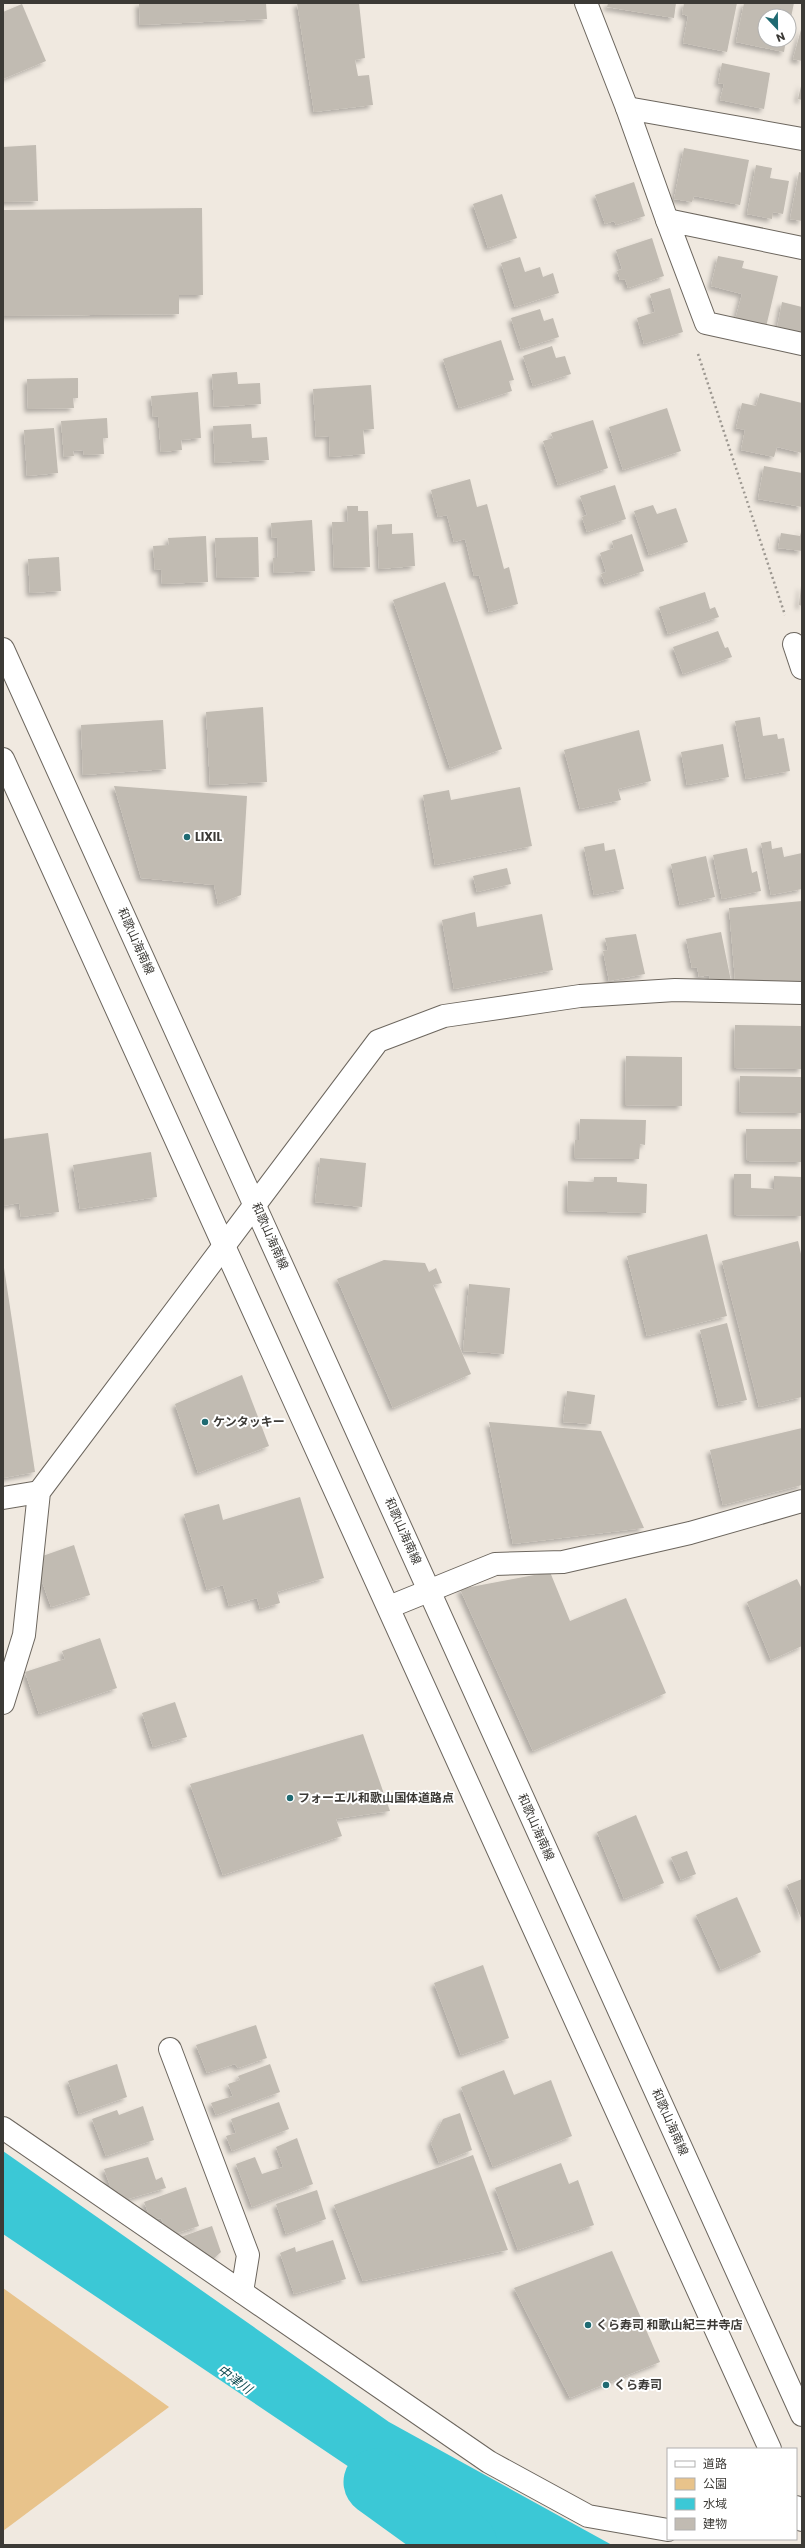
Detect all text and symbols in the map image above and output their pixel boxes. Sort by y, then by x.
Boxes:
north arrow [757,8,797,48]
text: N [774,28,788,46]
place label: LIXIL [195,828,222,845]
marker: LIXIL [182,832,192,842]
street label: 和歌山海南線 [114,904,159,977]
street label: 和歌山海南線 [248,1199,293,1272]
place label: ケンタッキー [213,1413,285,1430]
marker: ケンタッキー [200,1417,210,1427]
street label: 和歌山海南線 [381,1494,426,1567]
place label: フォーエル和歌山国体道路点 [298,1789,454,1806]
street label: 和歌山海南線 [514,1790,559,1863]
marker: フォーエル和歌山国体道路点 [285,1793,295,1803]
street label: 和歌山海南線 [648,2085,693,2158]
place label: くら寿司 和歌山紀三井寺店 [596,2316,743,2333]
marker: くら寿司 和歌山紀三井寺店 [583,2320,593,2330]
water label: 中津川 [213,2360,258,2400]
place label: くら寿司 [614,2376,662,2393]
marker: くら寿司 [601,2380,611,2390]
legend [667,2448,797,2540]
text: 道路 [703,2455,727,2472]
text: 公園 [703,2475,727,2492]
text: 水域 [703,2495,727,2512]
text: 建物 [703,2515,727,2532]

